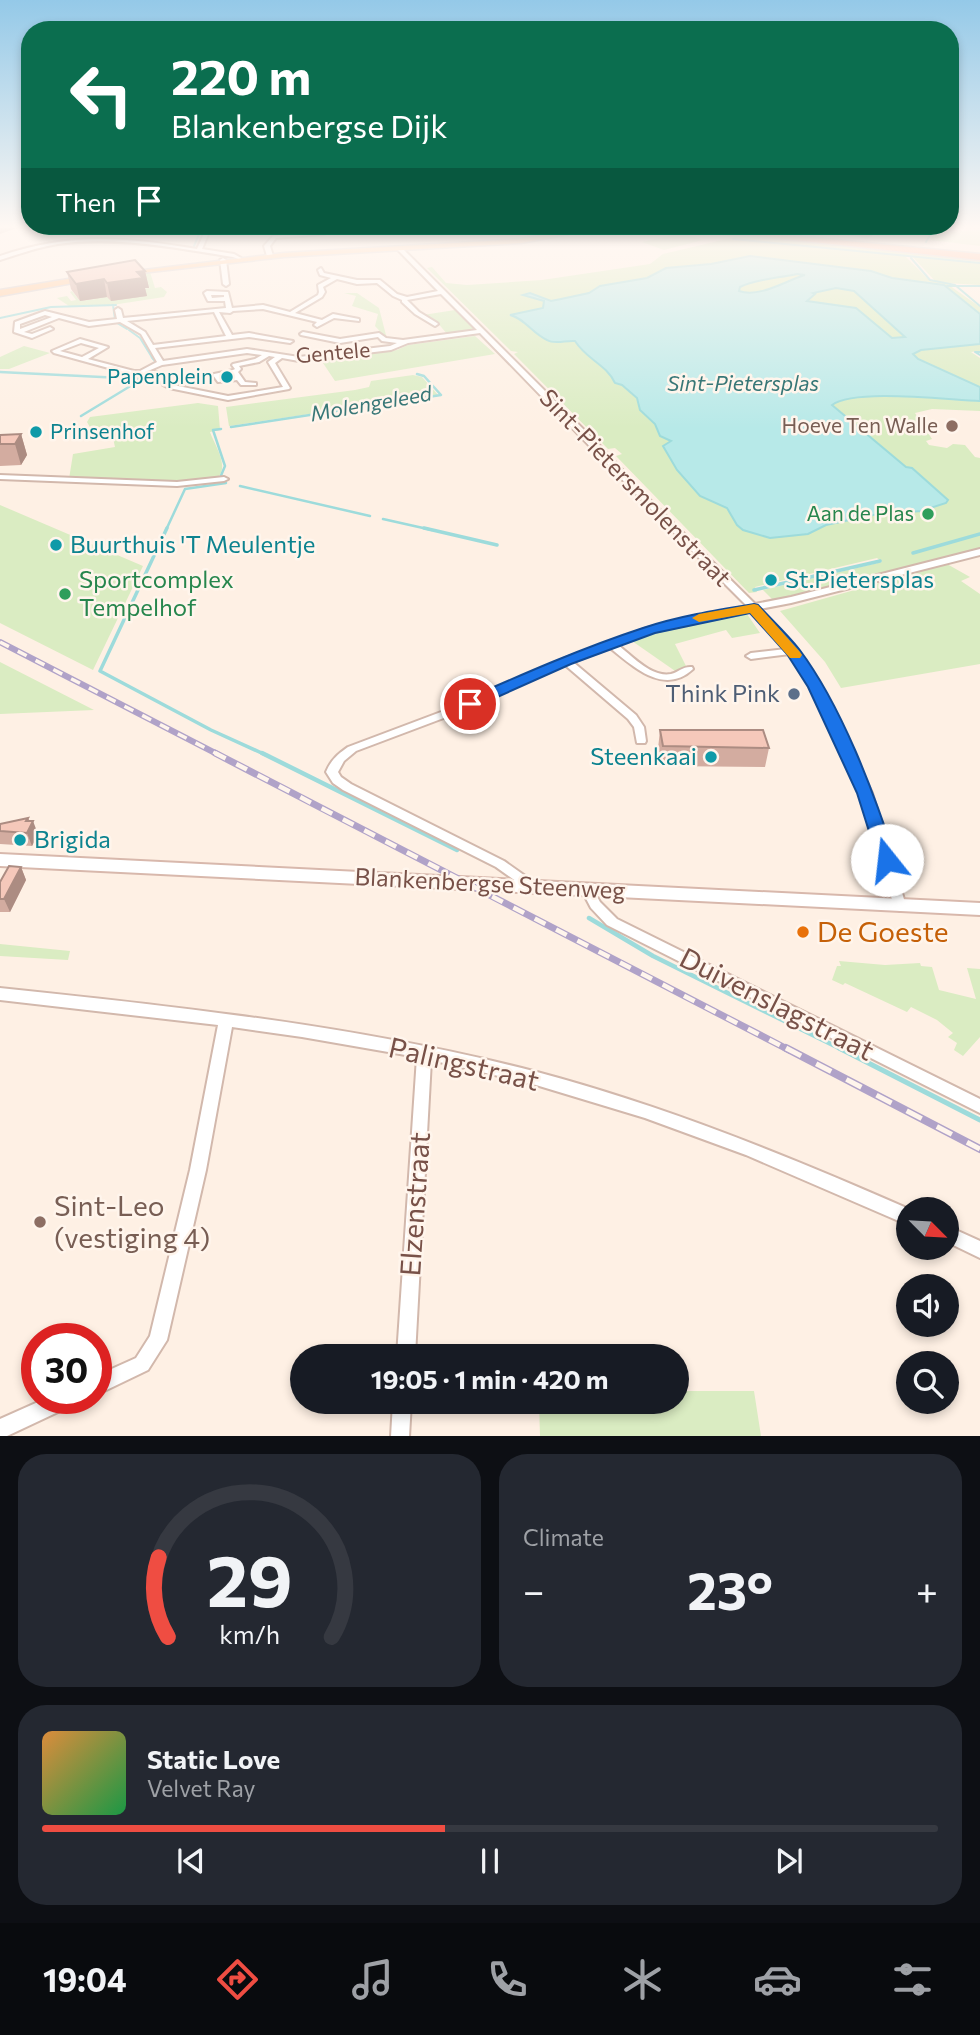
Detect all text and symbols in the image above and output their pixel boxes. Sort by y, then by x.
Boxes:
text: 220 m [171,45,311,105]
icon: left [56,49,147,140]
text: Blankenbergse Dijk [171,105,448,145]
icon: arrive [130,182,168,220]
text: Then [56,186,116,217]
street label: Gentele [295,336,371,367]
place label: Papenplein [107,363,213,388]
marker: Papenplein [219,369,235,385]
water label: Sint-Pietersplas [667,370,819,395]
water label: Molengeleed [308,379,434,426]
street label: Sint-Pietersmolenstraat [534,382,738,592]
place label: Hoeve Ten Walle [781,412,938,437]
place label: Prinsenhof [50,418,155,443]
marker: Hoeve Ten Walle [944,418,960,434]
marker: Prinsenhof [28,424,44,440]
place label: Aan de Plas [806,500,914,525]
marker: Aan de Plas [920,506,936,522]
place label: Buurthuis 'T Meulentje [70,529,316,558]
marker: Buurthuis 'T Meulentje [48,537,64,553]
place label: Sportcomplex Tempelhof [79,564,234,621]
place label: St.Pietersplas [785,564,934,593]
marker: St.Pietersplas [763,572,779,588]
marker: Sportcomplex Tempelhof [57,586,73,602]
pin [440,674,500,734]
place label: Think Pink [665,678,780,707]
icon: arrive [451,685,489,723]
marker: Think Pink [786,686,802,702]
place label: Steenkaai [590,741,697,770]
marker: Steenkaai [703,749,719,765]
position arrow [850,823,924,897]
place label: Brigida [34,824,111,853]
marker: Brigida [12,832,28,848]
street label: Blankenbergse Steenweg [354,861,626,904]
place label: De Goeste [817,914,949,948]
marker: De Goeste [795,924,811,940]
street label: Duivenslagstraat [675,939,880,1067]
street label: Palingstraat [386,1029,543,1097]
street label: Elzenstraat [392,1131,436,1277]
place label: Sint-Leo (vestiging 4) [54,1188,210,1254]
north arrow [896,1197,959,1260]
map controls [896,1197,959,1414]
marker: Sint-Leo (vestiging 4) [32,1214,48,1230]
button: sound [896,1274,959,1337]
speed limit sign: 30 [21,1323,112,1414]
button: search [896,1351,959,1414]
text: 19:05 · 1 min · 420 m [371,1363,608,1394]
text: Climate [523,1523,604,1551]
text: 29 [207,1533,292,1622]
text: 23° [687,1557,773,1621]
text: − [523,1566,545,1613]
text: + [916,1566,938,1613]
text: km/h [219,1618,280,1648]
text: Static Love [147,1743,280,1774]
text: Velvet Ray [147,1774,255,1802]
icon: previous [172,1842,210,1880]
icon: pause [471,1842,509,1880]
icon: next [770,1842,808,1880]
icon: directions [213,1955,262,2004]
icon: music [348,1955,397,2004]
icon: phone [483,1955,532,2004]
icon: climate [618,1955,667,2004]
icon: car [753,1955,802,2004]
icon: filters [888,1955,937,2004]
text: 19:04 [43,1959,127,1999]

